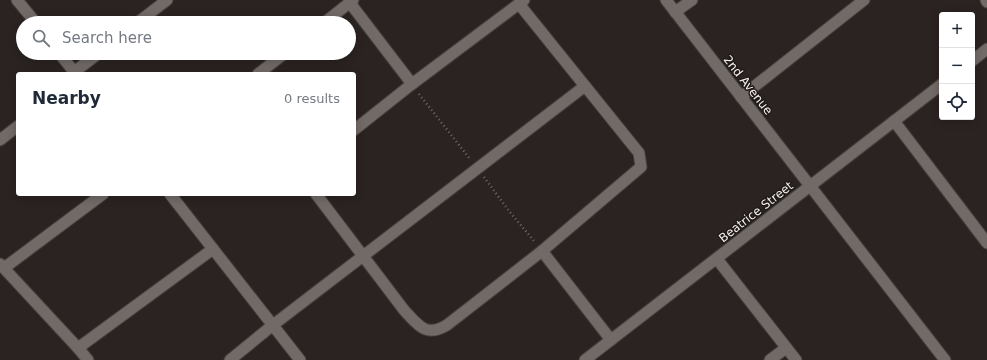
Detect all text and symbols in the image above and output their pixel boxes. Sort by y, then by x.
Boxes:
map controls [939,12,975,120]
button: + [939,12,975,48]
search box [16,16,356,60]
icon: search [30,27,52,49]
text: Search here [62,29,152,47]
button: − [939,48,975,84]
street label: 2nd Avenue [721,53,775,117]
button: locate [939,84,975,120]
text: Nearby [32,88,101,108]
text: 0 results [284,91,340,106]
street label: Beatrice Street [716,179,796,245]

